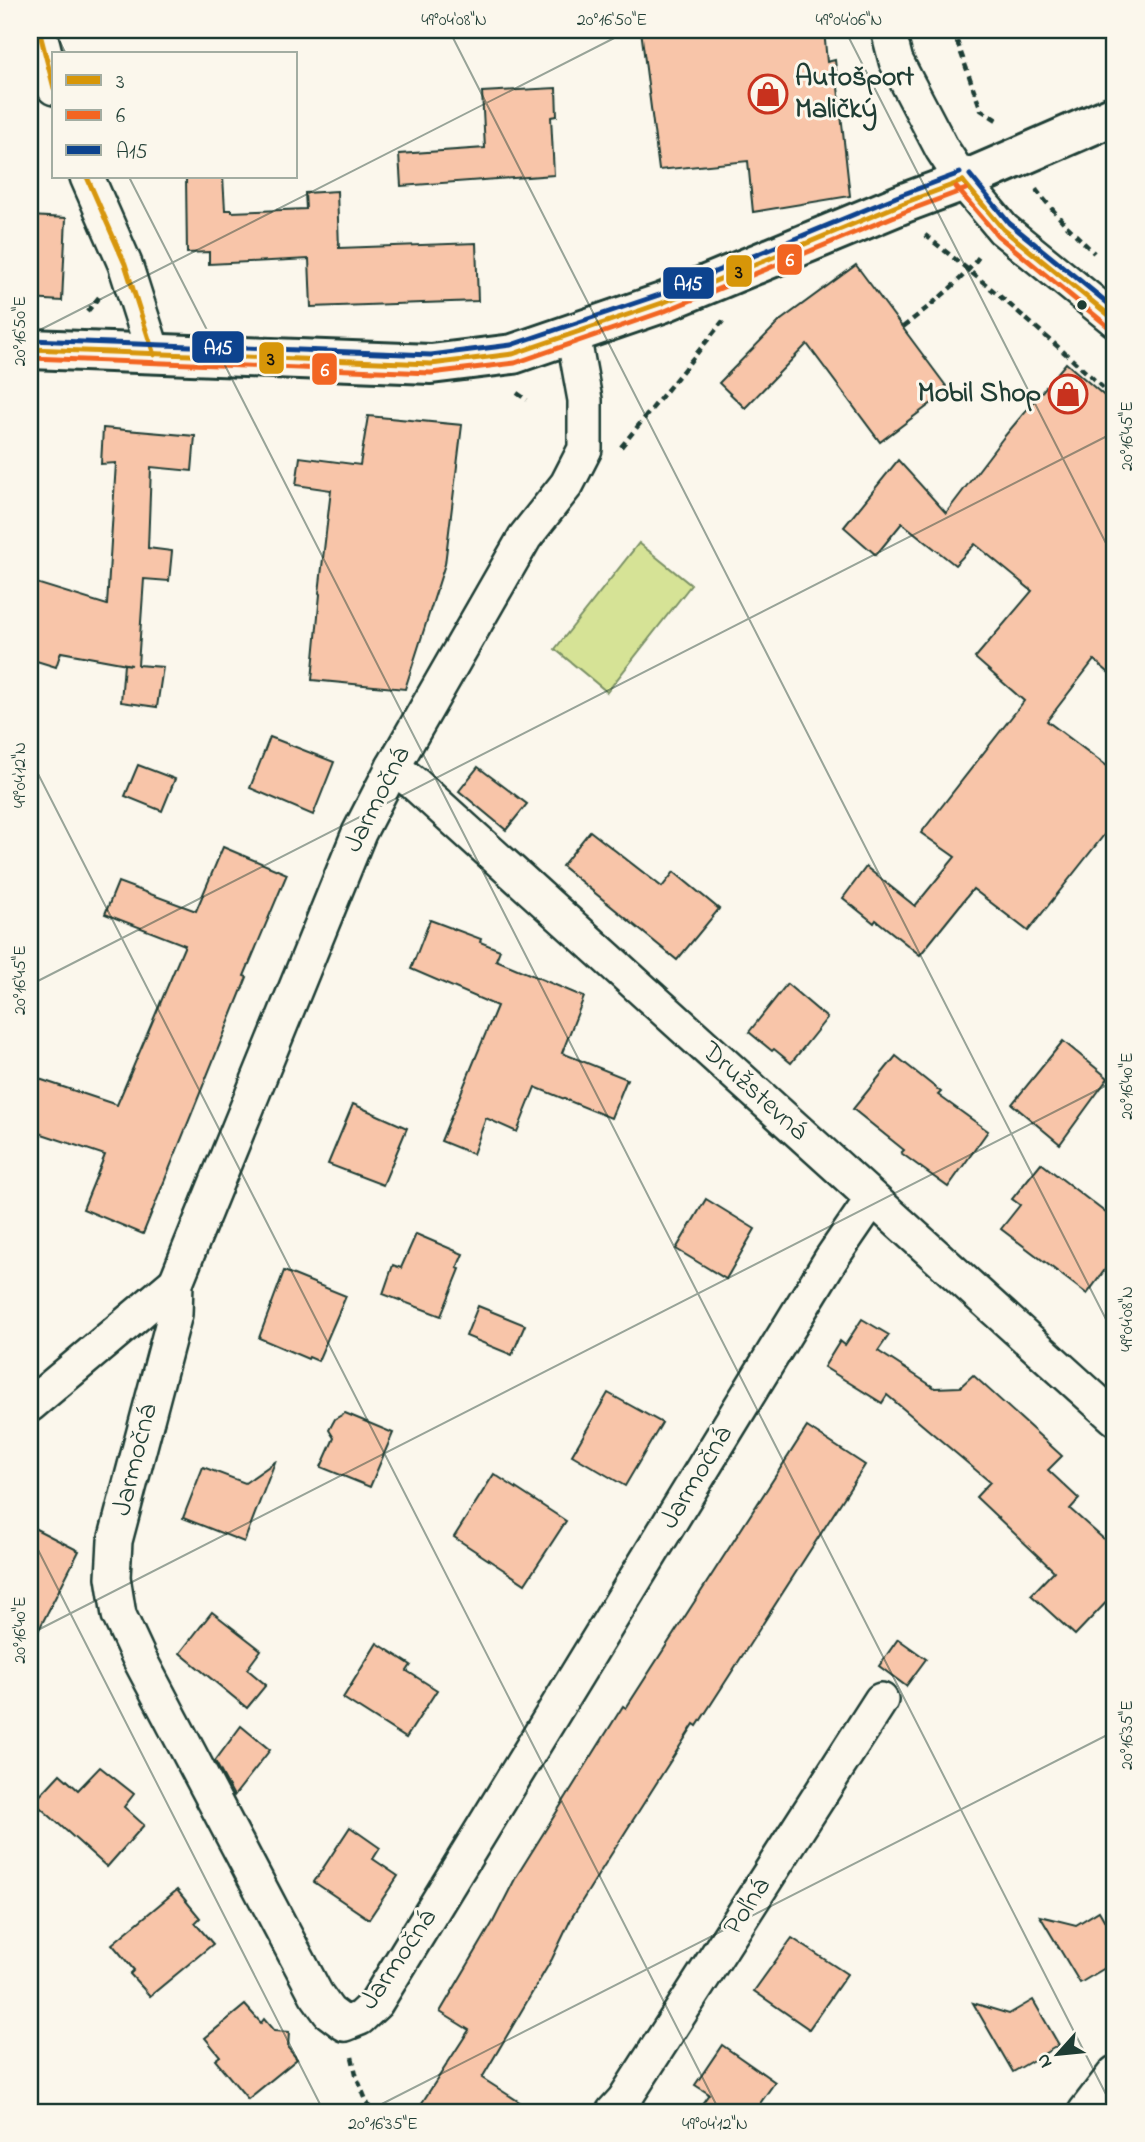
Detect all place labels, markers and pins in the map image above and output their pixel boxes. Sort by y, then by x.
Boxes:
place label: Autošport Maličký [795,58,915,131]
shop icon: Autošport Maličký [747,73,789,115]
unlabelled marker [1075,298,1089,312]
shop icon: Mobil Shop [1047,373,1089,415]
place label: Mobil Shop [918,374,1041,415]

